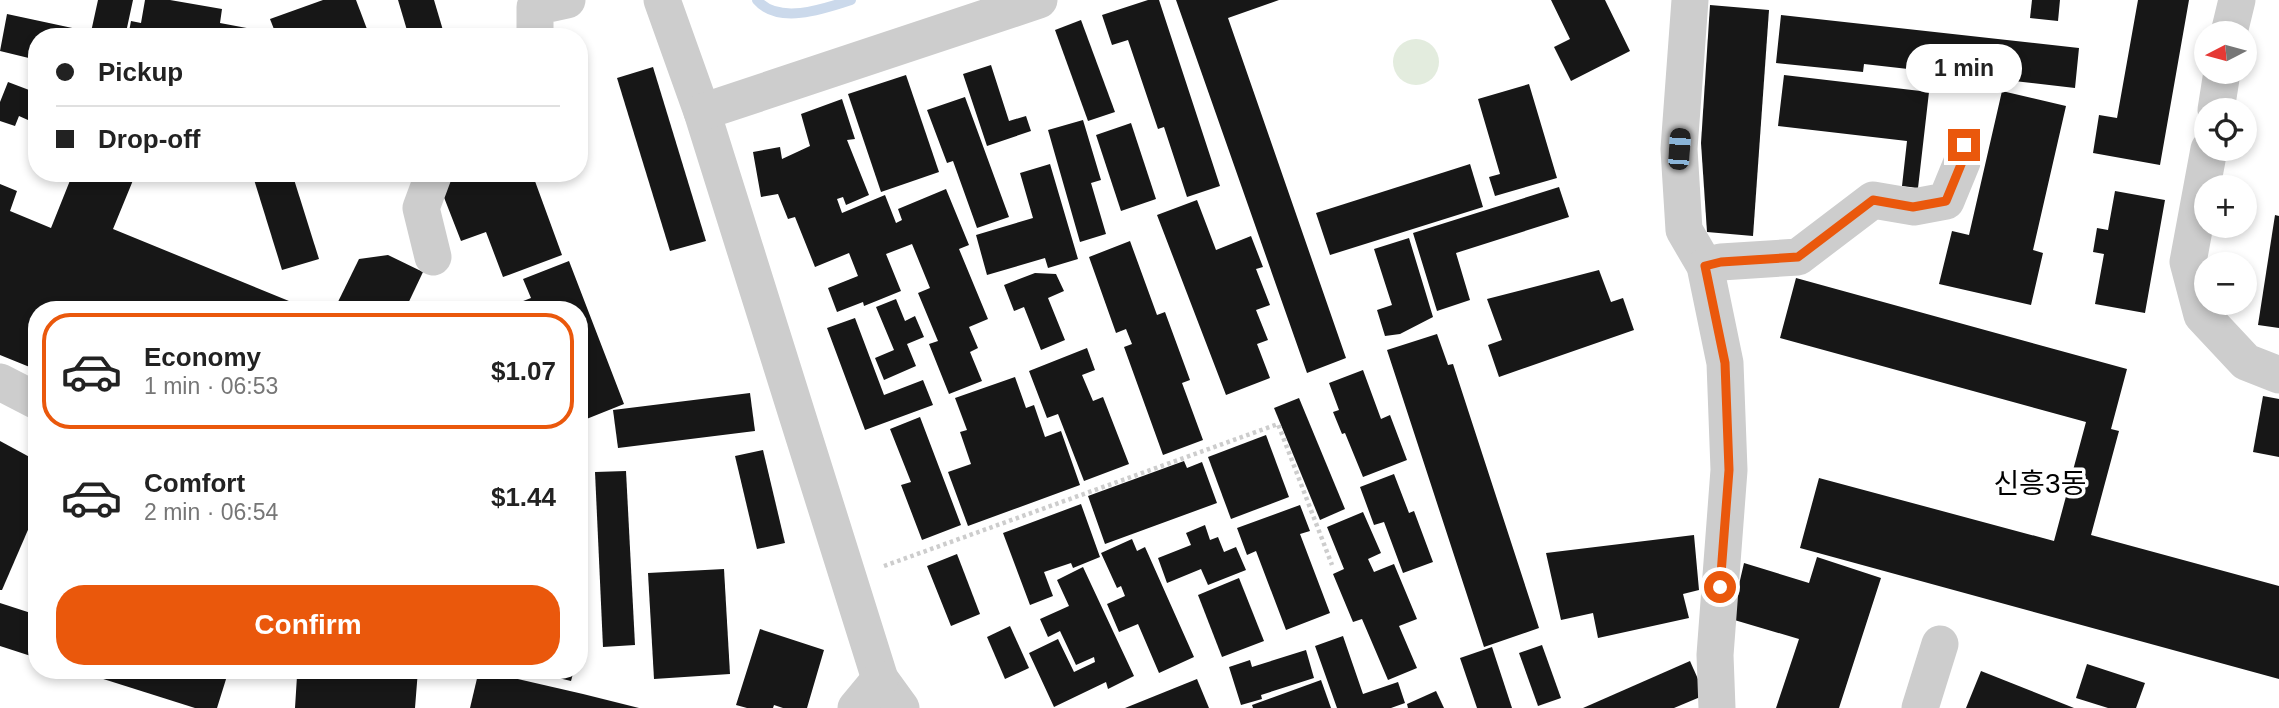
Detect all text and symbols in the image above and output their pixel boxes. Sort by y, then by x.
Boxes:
north arrow [2194,21,2258,84]
map controls [2194,21,2257,315]
callout: 1 min [1906,44,2022,92]
text: 1 min [1934,55,1994,81]
text: Pickup [98,57,183,87]
button: locate [2194,98,2257,161]
text: Drop-off [98,124,201,154]
car [1668,127,1691,171]
route end [1948,129,1980,161]
button: + [2194,175,2257,238]
button: − [2194,252,2257,315]
icon: car [60,340,123,403]
text: Economy [144,342,261,372]
text: $1.07 [491,356,556,386]
text: 1 min · 06:53 [144,373,278,399]
icon: car [60,466,123,529]
text: Comfort [144,468,245,498]
district label: 신흥3동 [1994,468,2086,499]
text: $1.44 [491,482,556,512]
text: 2 min · 06:54 [144,499,278,525]
route start [1704,571,1736,603]
button: Confirm [56,585,560,665]

